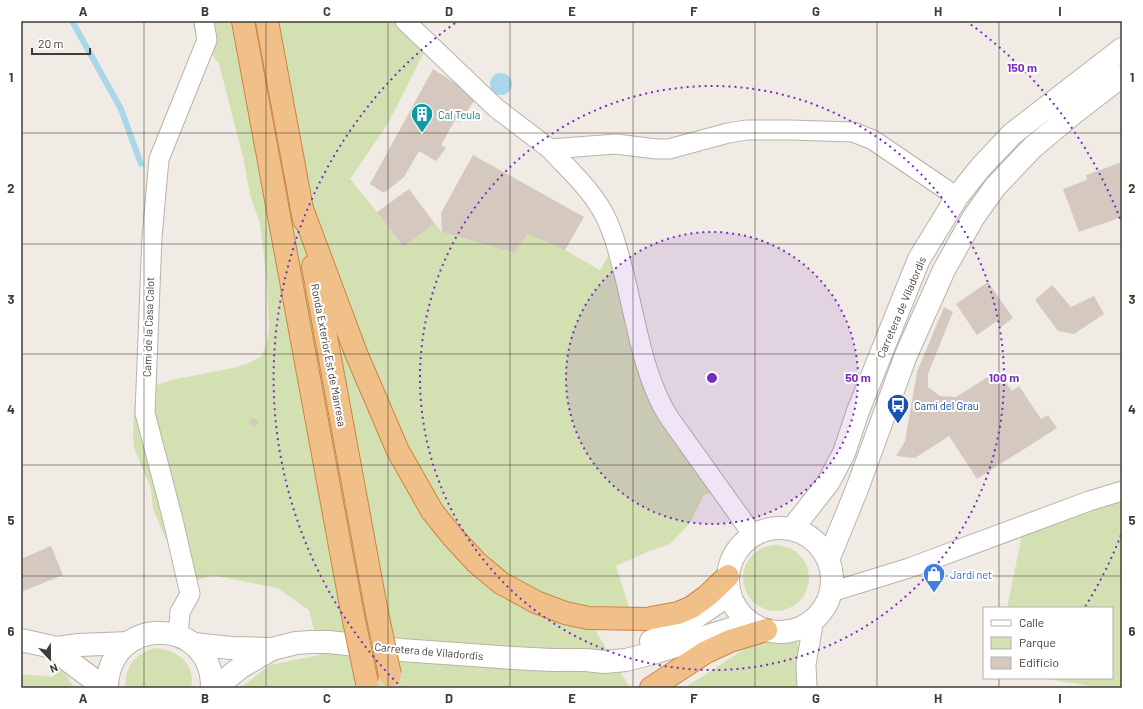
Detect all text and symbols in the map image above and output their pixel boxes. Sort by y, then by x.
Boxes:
text: A [79,3,88,19]
text: B [201,3,209,19]
text: C [323,3,331,19]
text: D [445,3,453,19]
text: E [568,3,576,19]
text: F [690,3,698,19]
text: G [812,3,820,19]
text: H [934,3,942,19]
text: I [1058,3,1062,19]
scale bar [32,30,90,56]
text: 20 m [38,36,64,50]
text: 150 m [1007,60,1037,74]
text: 1 [9,69,13,85]
text: 1 [1130,69,1134,85]
building icon: Cal Teula [409,101,435,134]
place label: Cal Teula [438,108,480,121]
text: 2 [7,180,15,196]
text: 2 [1128,180,1136,196]
street label: Carretera de Viladordis [874,254,928,360]
street label: Camí de la Casa Calot [140,277,156,377]
street label: Ronda Exterior Est de Manresa [309,282,349,428]
text: 3 [7,291,15,307]
text: 3 [1128,291,1136,307]
text: 50 m [845,370,871,384]
text: 100 m [989,370,1019,384]
centre of rings [705,371,719,385]
bus stop icon: Camí del Grau [885,392,911,425]
place label: Camí del Grau [914,399,979,412]
text: 4 [7,401,15,417]
text: 4 [1128,401,1136,417]
text: 5 [7,512,15,528]
text: 5 [1128,512,1136,528]
shop icon: Jardí net [921,561,947,594]
place label: Jardí net [950,568,992,581]
legend [983,607,1113,679]
text: Calle [1019,615,1044,629]
text: 6 [8,623,15,639]
text: 6 [1129,623,1136,639]
text: Parque [1019,635,1056,649]
north arrow [30,639,70,679]
street label: Carretera de Viladordis [374,640,484,662]
text: Edificio [1019,655,1059,669]
text: N [48,661,60,676]
text: A [79,690,88,706]
text: B [201,690,209,706]
text: C [323,690,331,706]
text: D [445,690,453,706]
text: E [568,690,576,706]
text: F [690,690,698,706]
text: G [812,690,820,706]
text: H [934,690,942,706]
text: I [1058,690,1062,706]

